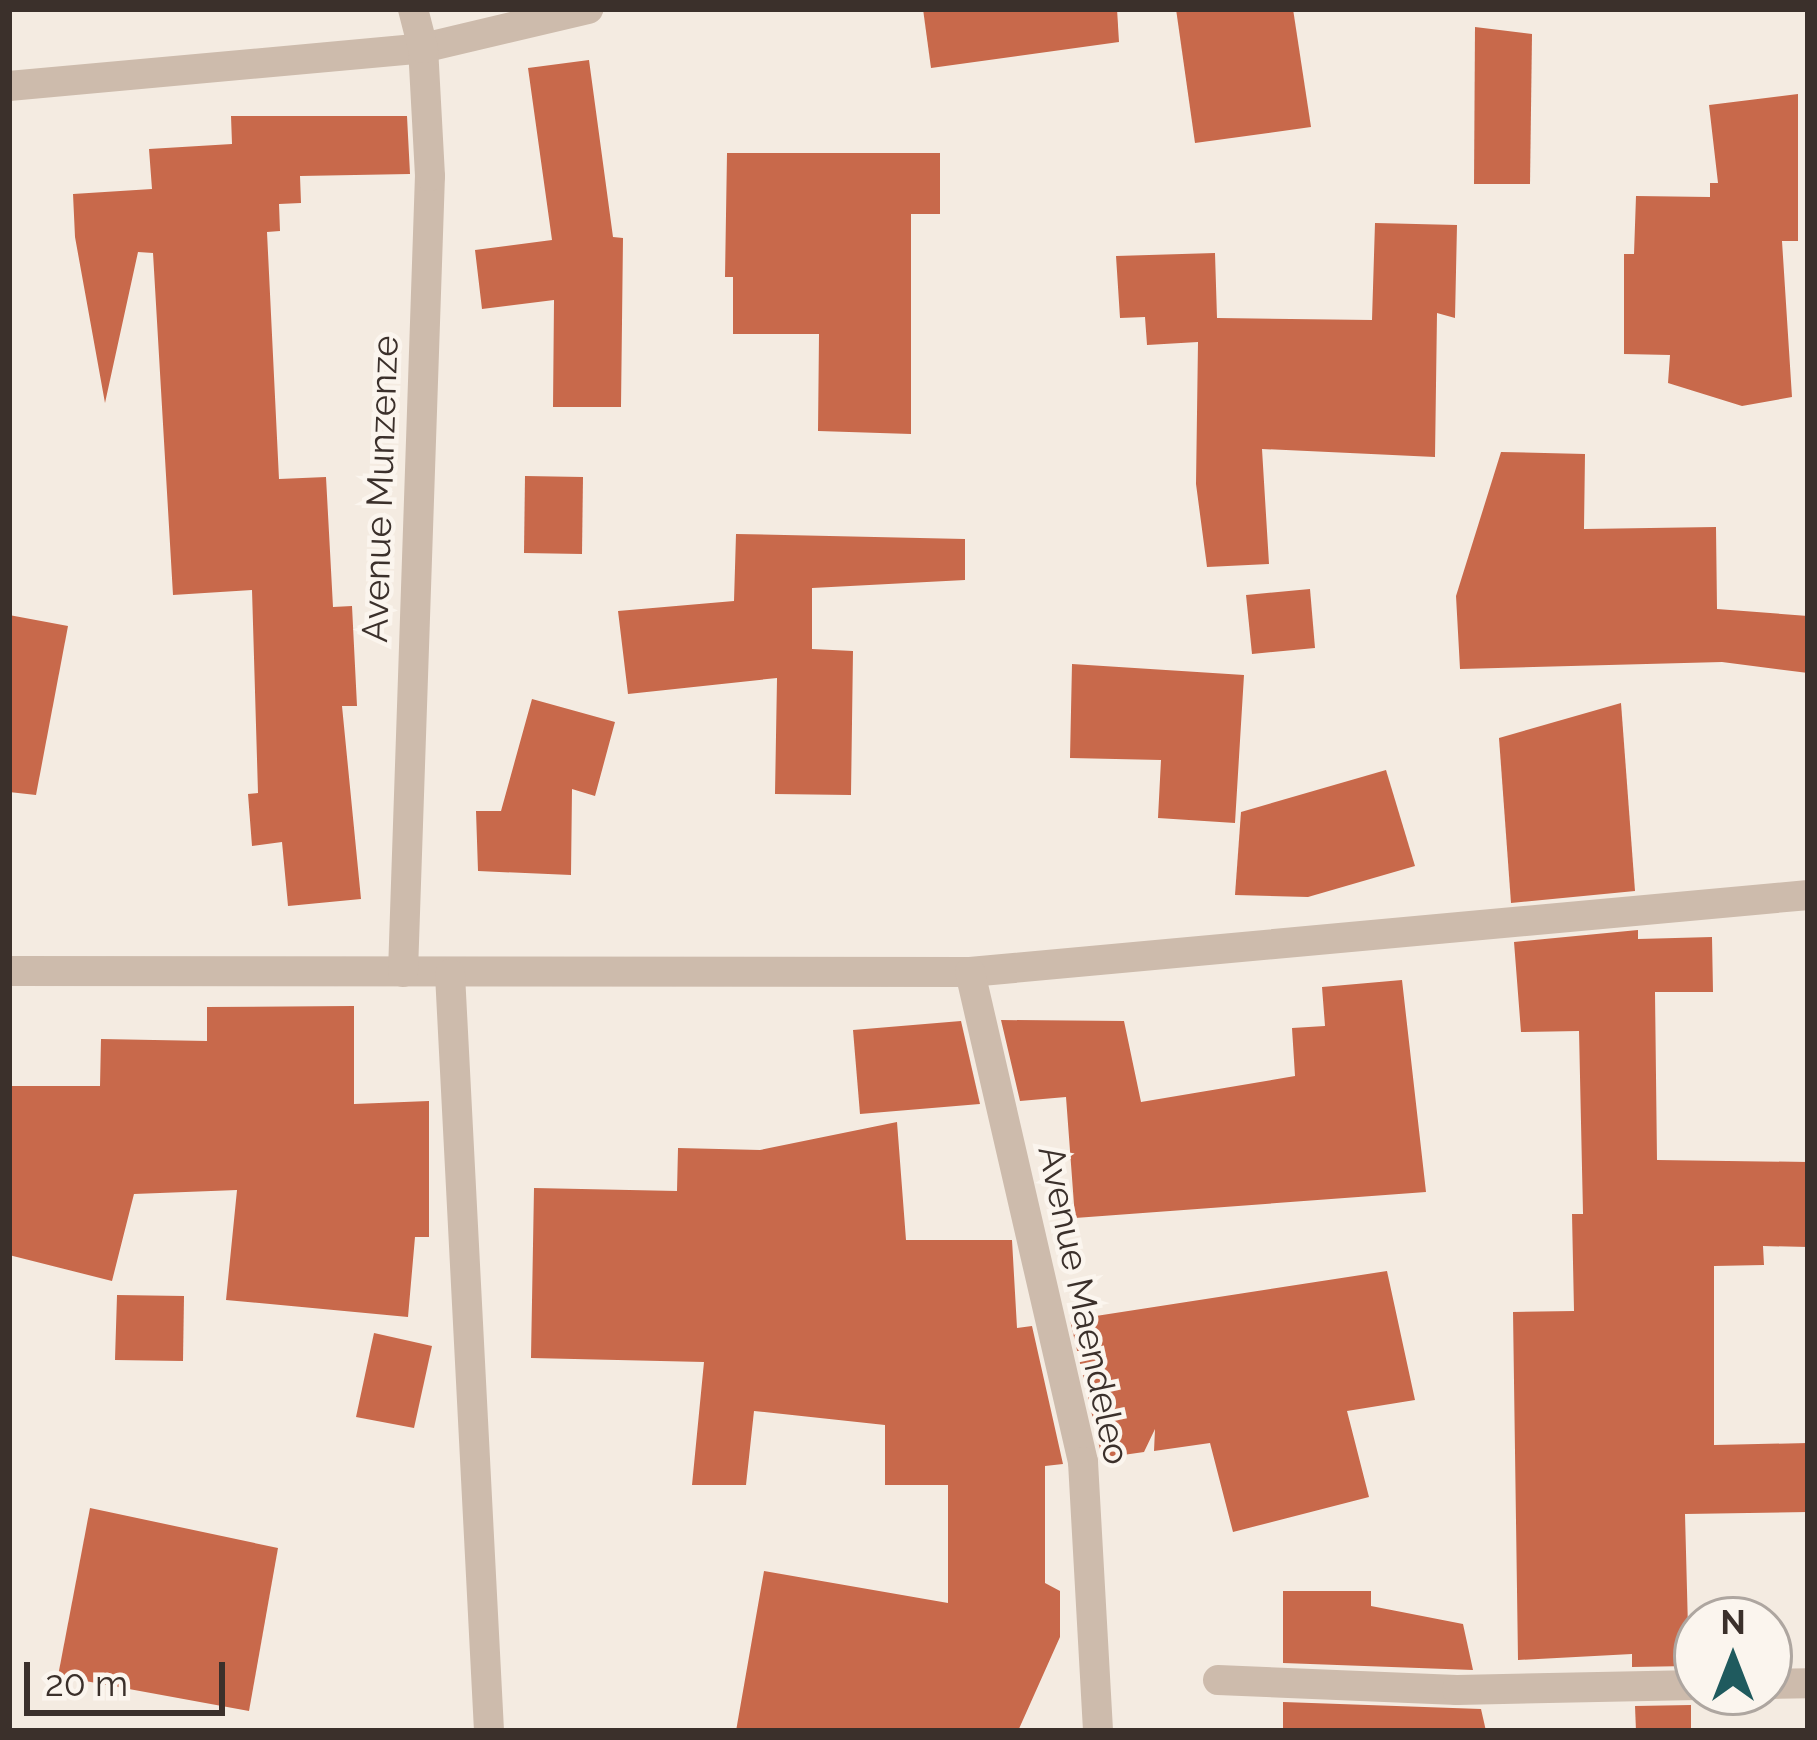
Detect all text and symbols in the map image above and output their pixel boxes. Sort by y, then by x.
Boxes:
street label: Avenue Munzenze [353,335,407,643]
street label: Avenue Maendeleo [1029,1142,1139,1468]
north arrow [1673,1596,1793,1716]
text: N [1720,1603,1746,1642]
scale bar [30,1638,231,1712]
text: 20 m [45,1662,128,1704]

